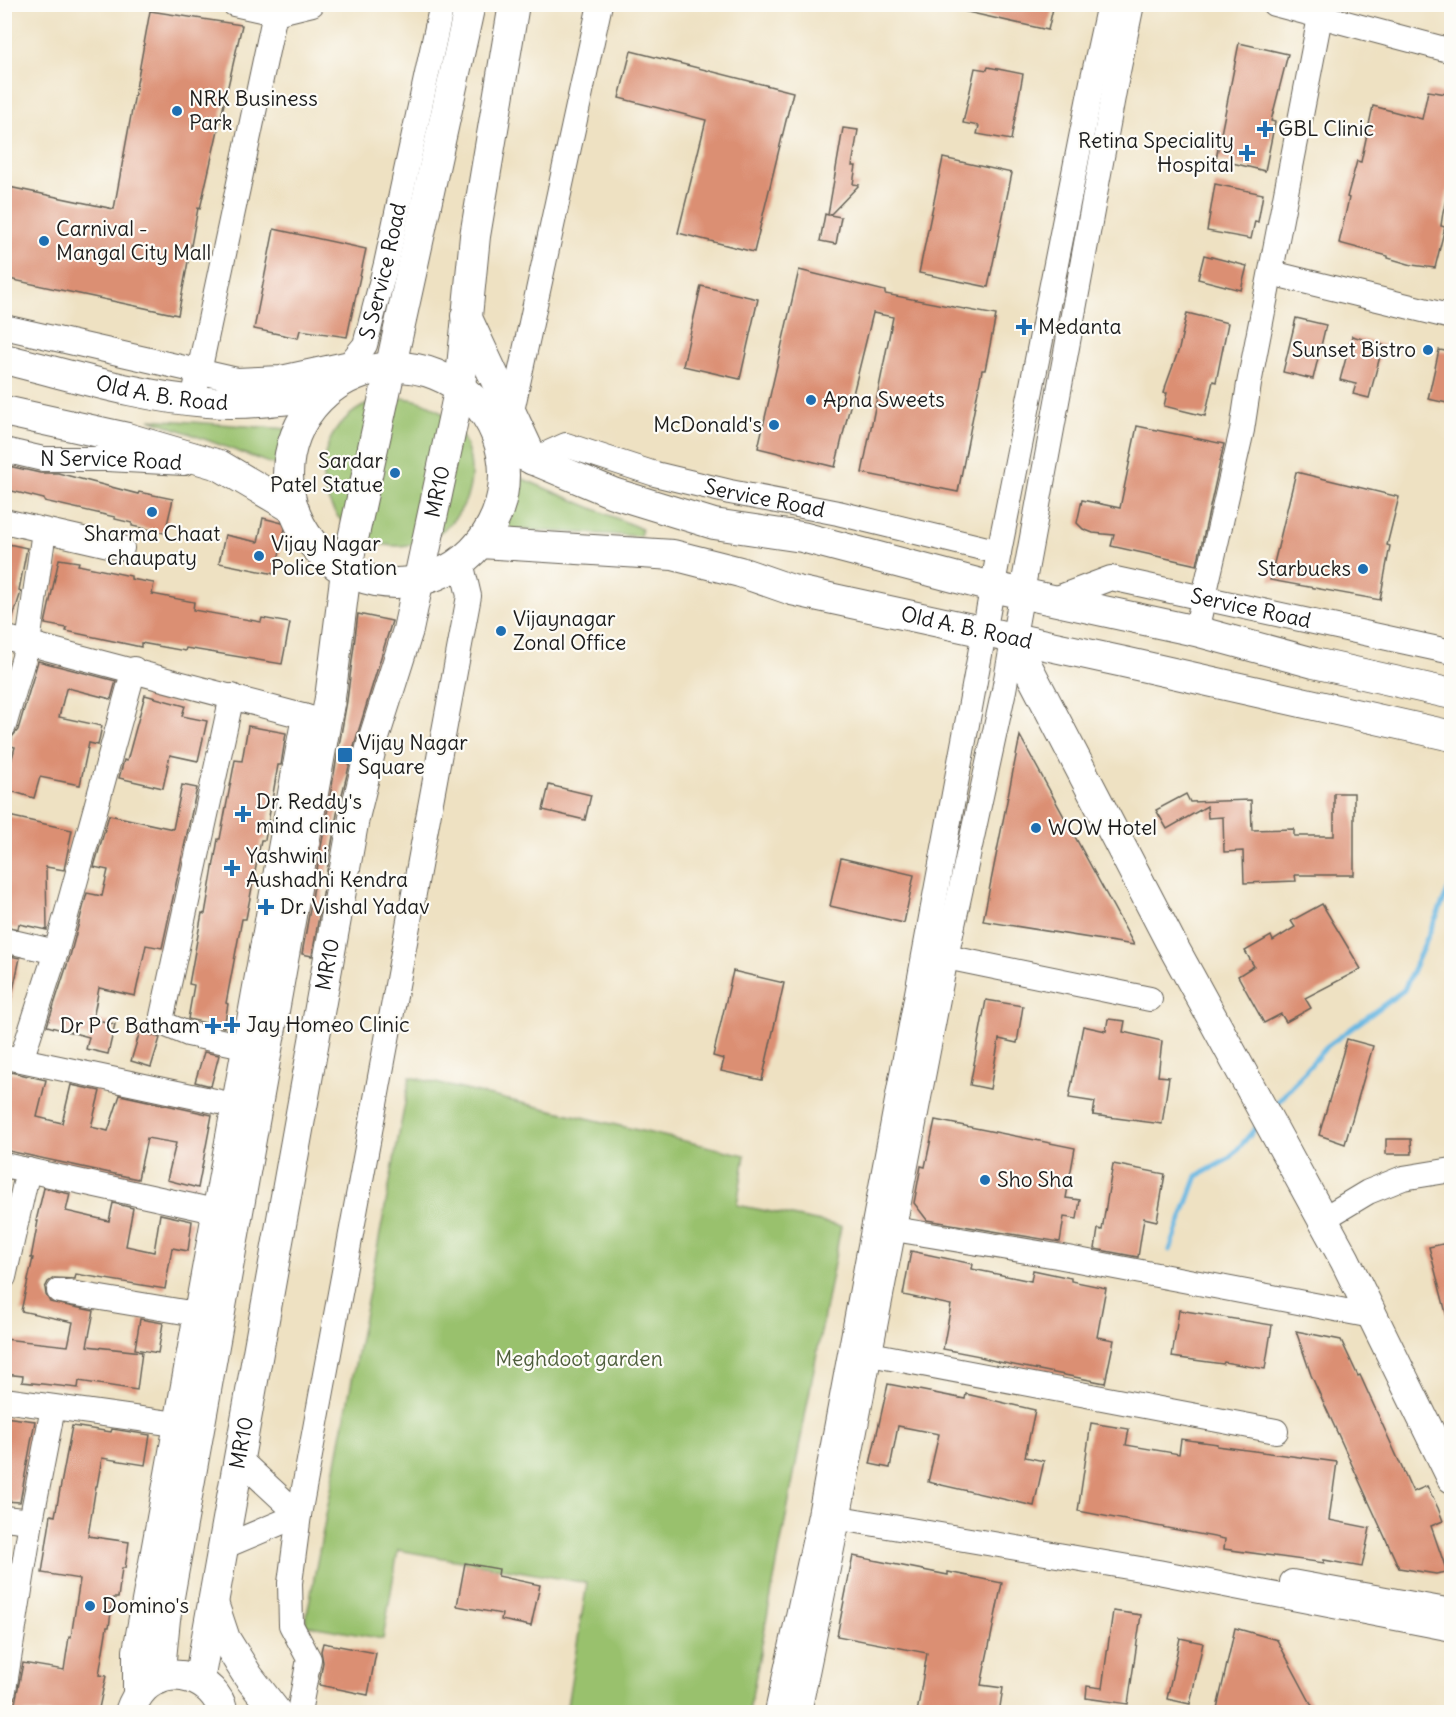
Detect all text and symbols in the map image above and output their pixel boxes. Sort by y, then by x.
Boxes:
place label: NRK Business Park [189,85,318,136]
marker: NRK Business Park [170,104,184,118]
place label: GBL Clinic [1278,115,1374,142]
marker: GBL Clinic [1256,120,1274,138]
place label: Retina Speciality Hospital [1078,127,1234,178]
marker: Retina Speciality Hospital [1238,144,1256,162]
street label: S Service Road [353,201,412,342]
place label: Carnival - Mangal City Mall [56,215,211,266]
marker: Carnival - Mangal City Mall [37,234,51,248]
place label: Medanta [1038,313,1122,340]
marker: Medanta [1015,318,1033,336]
place label: Sunset Bistro [1292,336,1416,363]
marker: Sunset Bistro [1421,343,1435,357]
street label: Old A. B. Road [93,369,228,416]
place label: Apna Sweets [823,386,945,413]
marker: Apna Sweets [804,393,818,407]
place label: McDonald's [653,411,762,438]
marker: McDonald's [767,418,781,432]
street label: N Service Road [40,445,183,476]
place label: Sardar Patel Statue [270,447,383,498]
street label: MR10 [418,463,456,520]
marker: Sardar Patel Statue [388,466,402,480]
street label: Service Road [701,472,827,523]
marker: Sharma Chaat chaupaty [145,505,159,519]
place label: Sharma Chaat chaupaty [84,520,220,571]
place label: Vijay Nagar Police Station [271,530,397,581]
marker: Vijay Nagar Police Station [252,549,266,563]
place label: Starbucks [1257,555,1351,582]
marker: Starbucks [1356,562,1370,576]
street label: Service Road [1188,582,1314,634]
street label: Old A. B. Road [898,600,1035,655]
place label: Vijaynagar Zonal Office [513,605,626,656]
marker: Vijaynagar Zonal Office [494,624,508,638]
place label: Vijay Nagar Square [358,729,468,780]
marker: Vijay Nagar Square [336,746,354,764]
place label: Dr. Reddy's mind clinic [256,788,362,839]
marker: Dr. Reddy's mind clinic [234,805,252,823]
place label: WOW Hotel [1048,814,1157,841]
marker: WOW Hotel [1029,821,1043,835]
place label: Yashwini Aushadhi Kendra [246,842,408,893]
marker: Yashwini Aushadhi Kendra [223,859,241,877]
place label: Dr. Vishal Yadav [280,893,429,920]
marker: Dr. Vishal Yadav [257,898,275,916]
street label: MR10 [309,936,345,993]
place label: Jay Homeo Clinic [246,1011,410,1038]
place label: Dr P C Batham [60,1012,200,1039]
marker: Jay Homeo Clinic [223,1016,241,1034]
marker: Dr P C Batham [204,1017,222,1035]
place label: Sho Sha [997,1166,1073,1193]
marker: Sho Sha [978,1173,992,1187]
park label: Meghdoot garden [495,1345,663,1372]
street label: MR10 [223,1414,259,1471]
place label: Domino's [102,1592,189,1619]
marker: Domino's [83,1599,97,1613]

